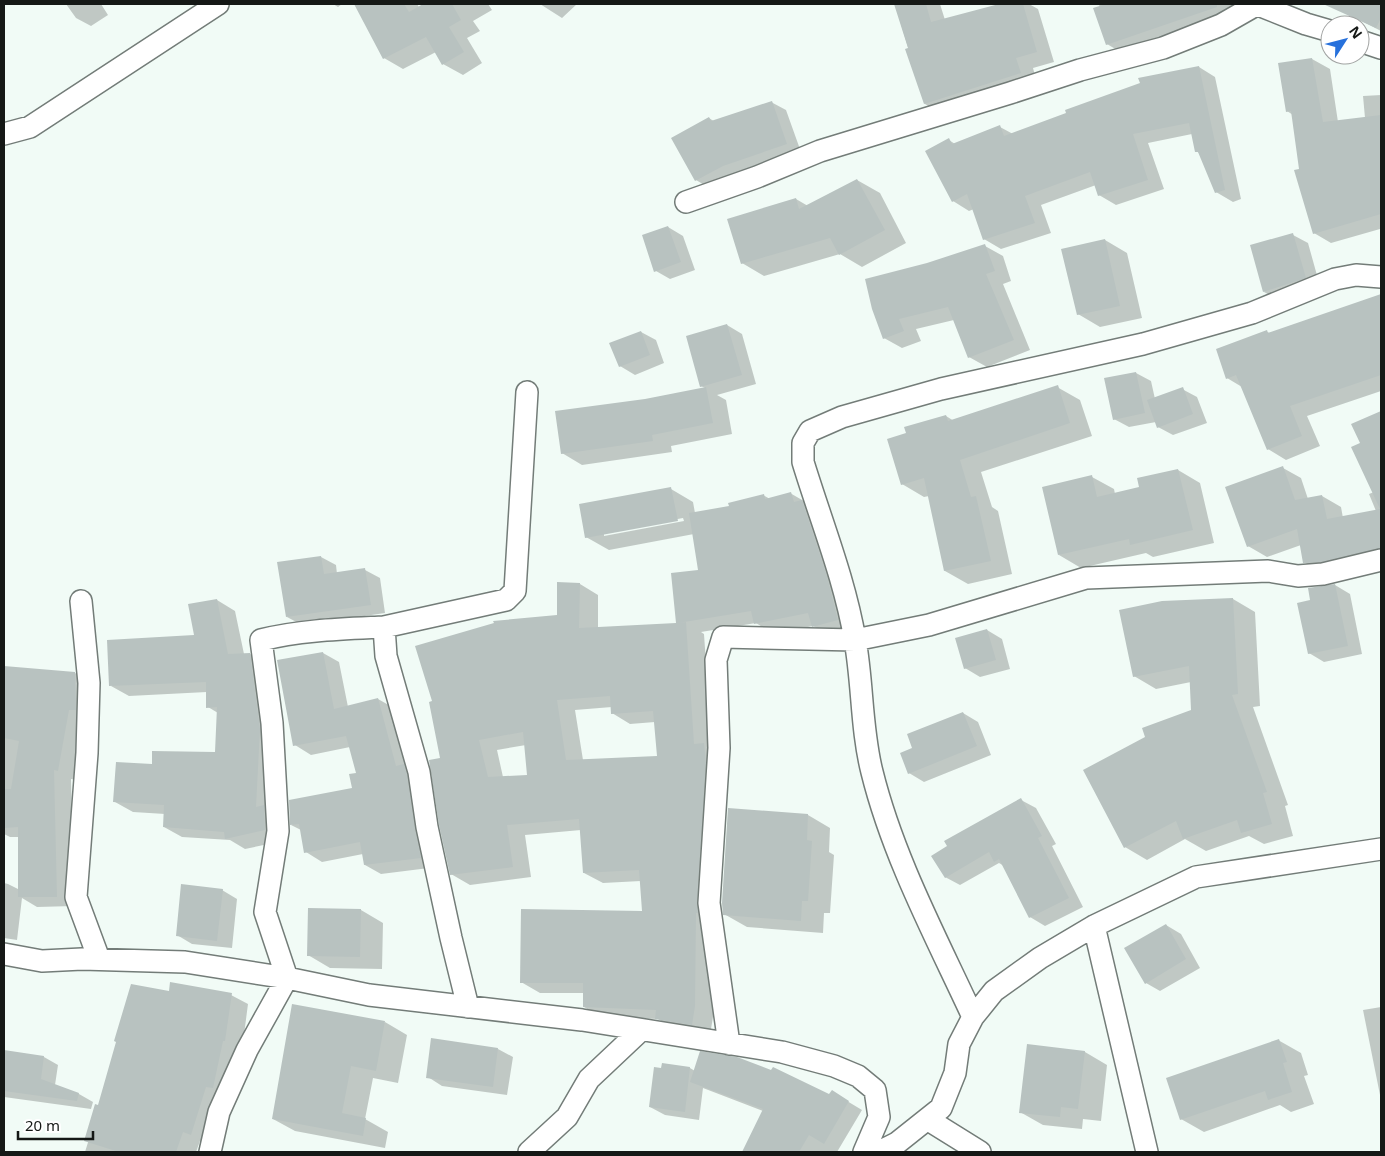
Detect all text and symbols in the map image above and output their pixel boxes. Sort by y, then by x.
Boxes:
north arrow [1320,15,1370,65]
text: N [1345,22,1367,42]
scale bar [18,1108,92,1140]
text: 20 m [25,1115,60,1135]

